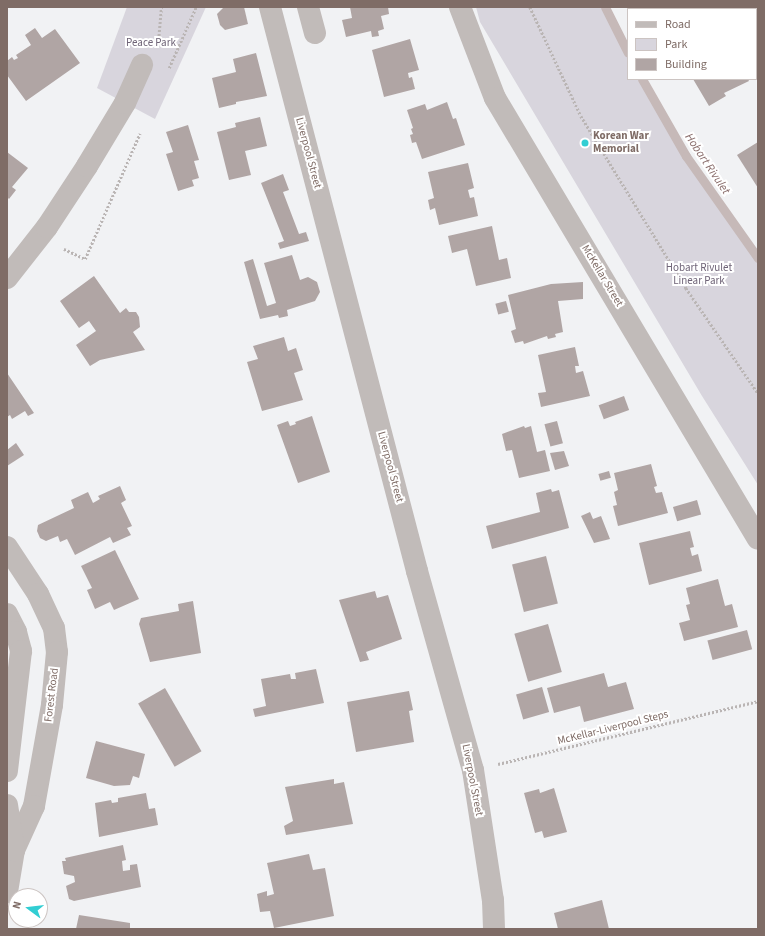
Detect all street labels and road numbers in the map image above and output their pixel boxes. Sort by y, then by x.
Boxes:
street label: Liverpool Street [292,116,324,190]
street label: McKellar Street [578,243,626,309]
street label: Liverpool Street [374,430,406,504]
street label: Forest Road [42,667,62,723]
street label: McKellar-Liverpool Steps [556,708,670,748]
street label: Liverpool Street [459,743,485,817]

